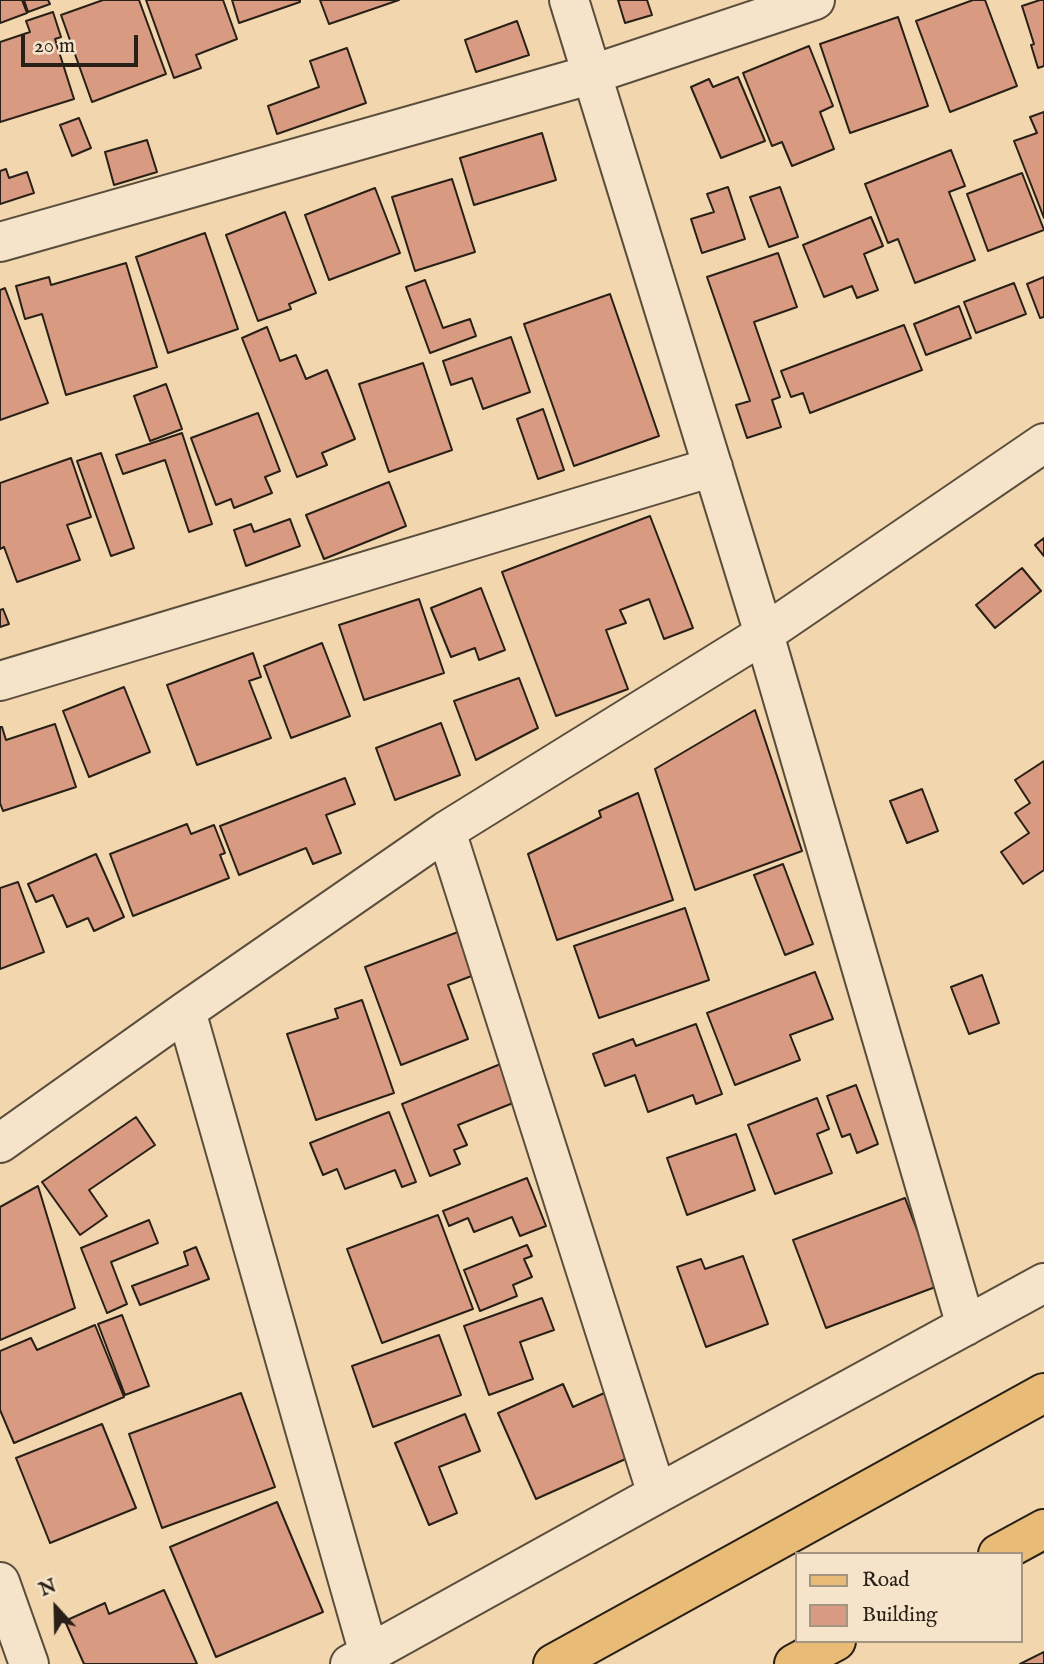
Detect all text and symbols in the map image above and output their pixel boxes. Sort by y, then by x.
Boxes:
scale bar [24,21,142,65]
text: 20 m [34,33,75,60]
legend [796,1552,1023,1643]
text: Road [862,1567,909,1594]
north arrow [21,1573,91,1643]
text: N [36,1574,60,1603]
text: Building [862,1602,937,1629]

